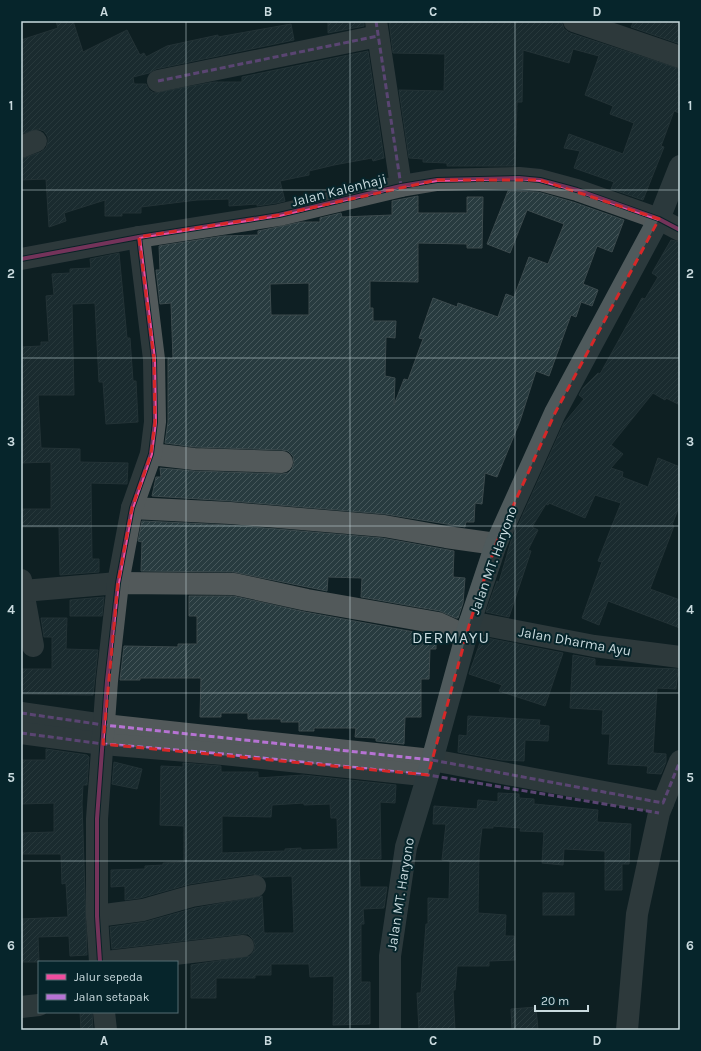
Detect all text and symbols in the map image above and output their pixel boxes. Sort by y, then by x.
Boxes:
text: A [100,4,108,19]
text: B [264,4,272,19]
text: C [429,4,437,19]
text: D [593,4,602,19]
text: 1 [9,98,13,113]
text: 1 [688,98,692,113]
street label: Jalan Kalenhaji [290,170,388,210]
text: 2 [7,266,15,281]
text: 2 [686,266,694,281]
text: 3 [7,434,15,449]
text: 3 [686,434,694,449]
street label: Jalan MT. Haryono [466,504,521,617]
text: 4 [7,602,15,617]
text: 4 [686,602,694,617]
street label: Jalan Dharma Ayu [517,623,633,660]
district label: DERMAYU [412,628,490,647]
text: 5 [7,770,15,785]
text: 5 [686,770,694,785]
street label: Jalan MT. Haryono [383,837,418,952]
text: 6 [7,938,15,953]
text: 6 [686,938,694,953]
legend [38,961,178,1013]
text: Jalur sepeda [74,970,143,984]
scale bar [535,987,588,1013]
text: Jalan setapak [74,990,150,1004]
text: 20 m [541,994,569,1008]
text: A [100,1033,108,1048]
text: B [264,1033,272,1048]
text: C [429,1033,437,1048]
text: D [593,1033,602,1048]

